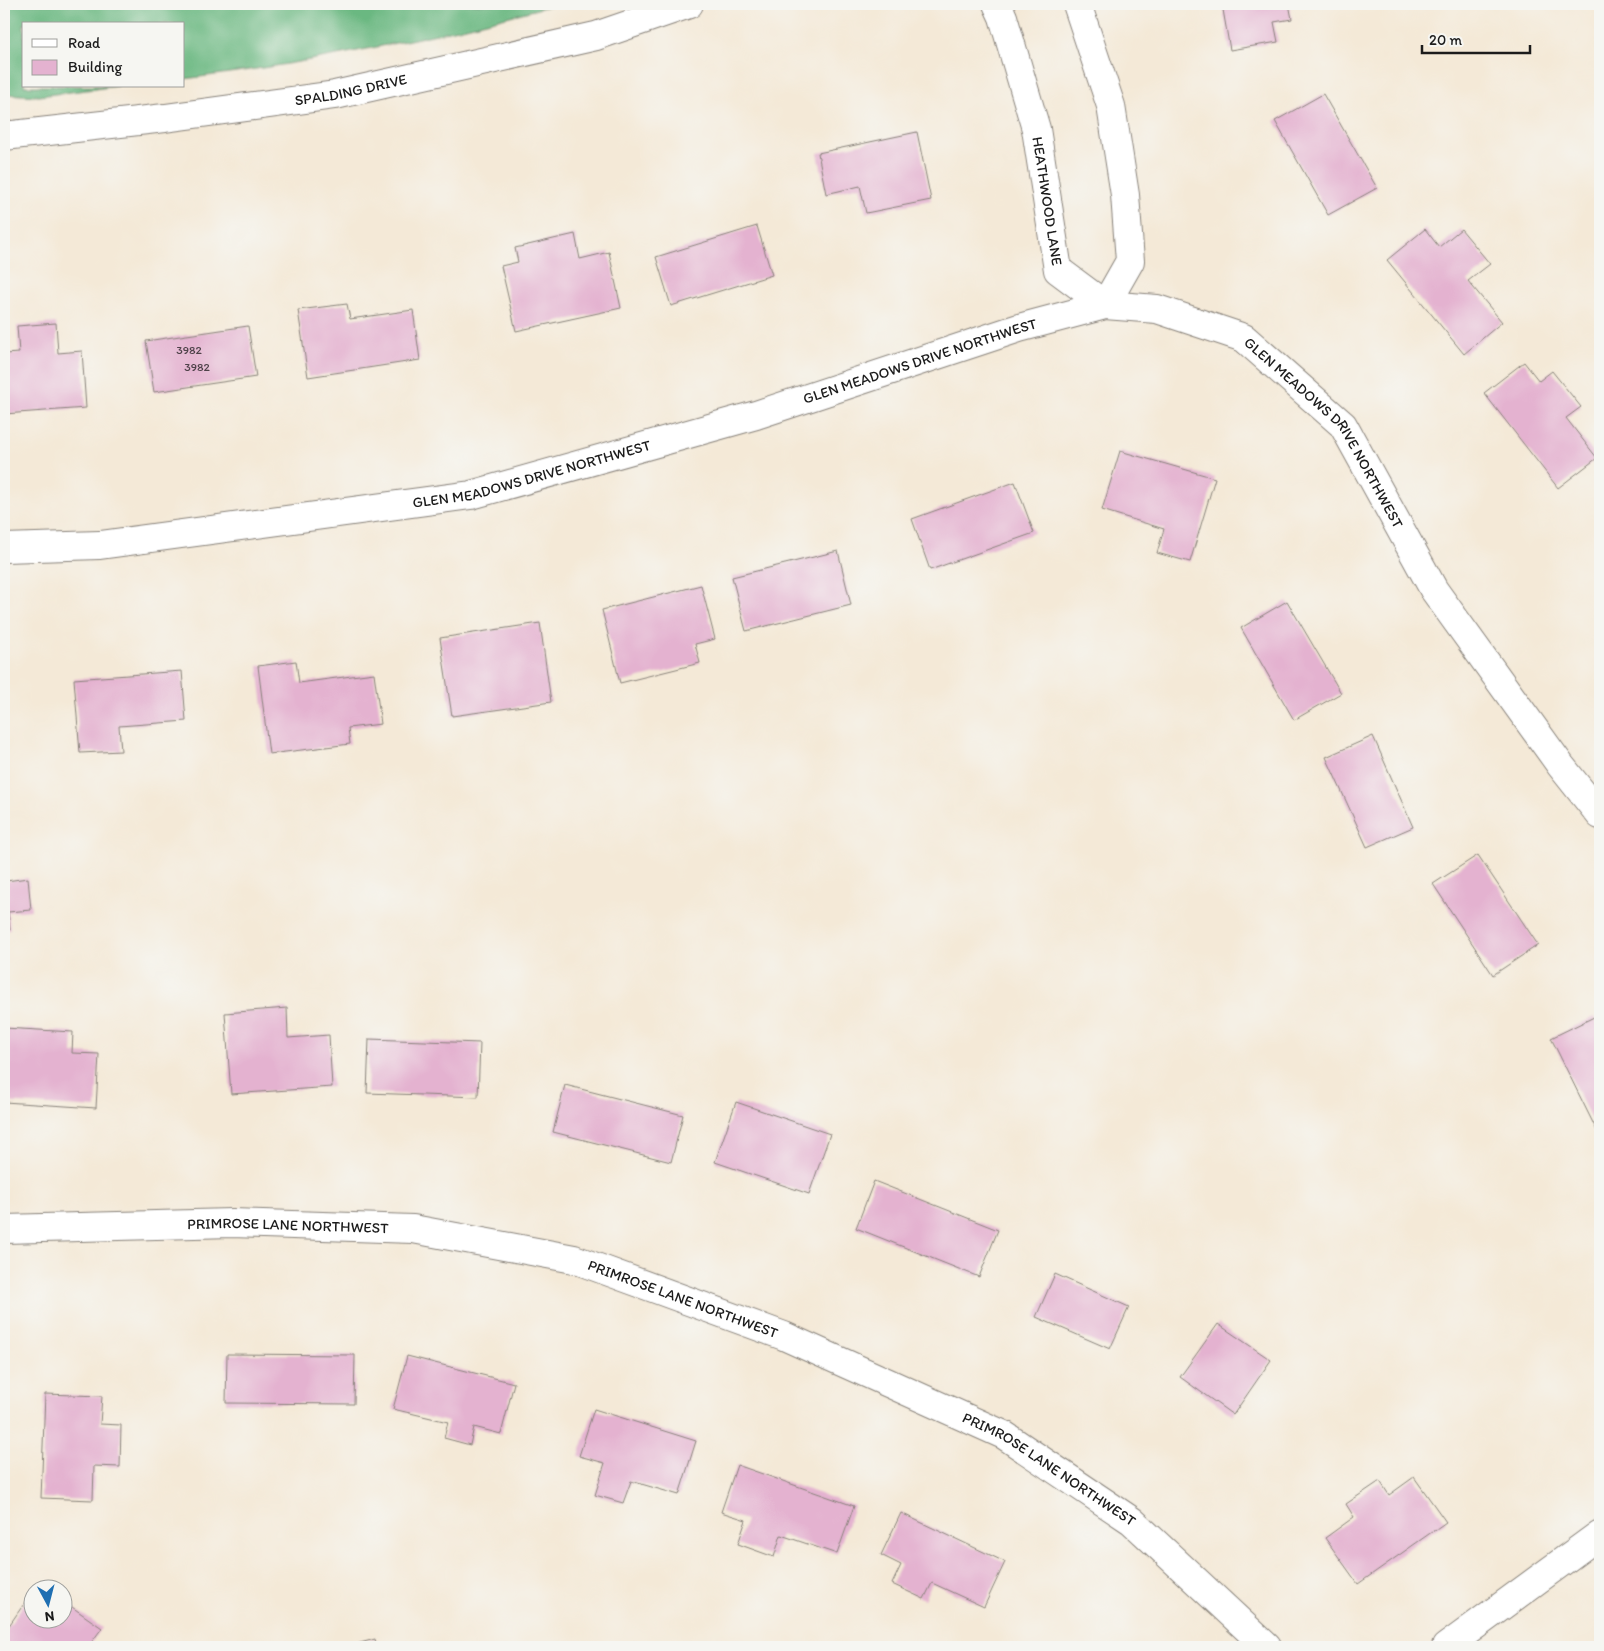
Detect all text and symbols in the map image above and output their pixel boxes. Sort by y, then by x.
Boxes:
legend [22,22,185,88]
scale bar [1422,22,1529,54]
text: 20 m [1429,31,1463,49]
text: Road [68,34,101,52]
text: Building [68,58,122,76]
street label: SPALDING DRIVE [294,70,409,109]
street label: HEATHWOOD LANE [1028,135,1066,267]
street label: GLEN MEADOWS DRIVE NORTHWEST [801,314,1039,408]
street label: GLEN MEADOWS DRIVE NORTHWEST [1240,333,1407,532]
house number: 3982 [176,343,203,357]
house number: 3982 [184,360,211,374]
street label: GLEN MEADOWS DRIVE NORTHWEST [411,436,653,512]
street label: PRIMROSE LANE NORTHWEST [187,1214,389,1237]
street label: PRIMROSE LANE NORTHWEST [585,1256,781,1342]
street label: PRIMROSE LANE NORTHWEST [960,1409,1140,1530]
north arrow [22,1578,72,1628]
text: N [44,1607,55,1625]

